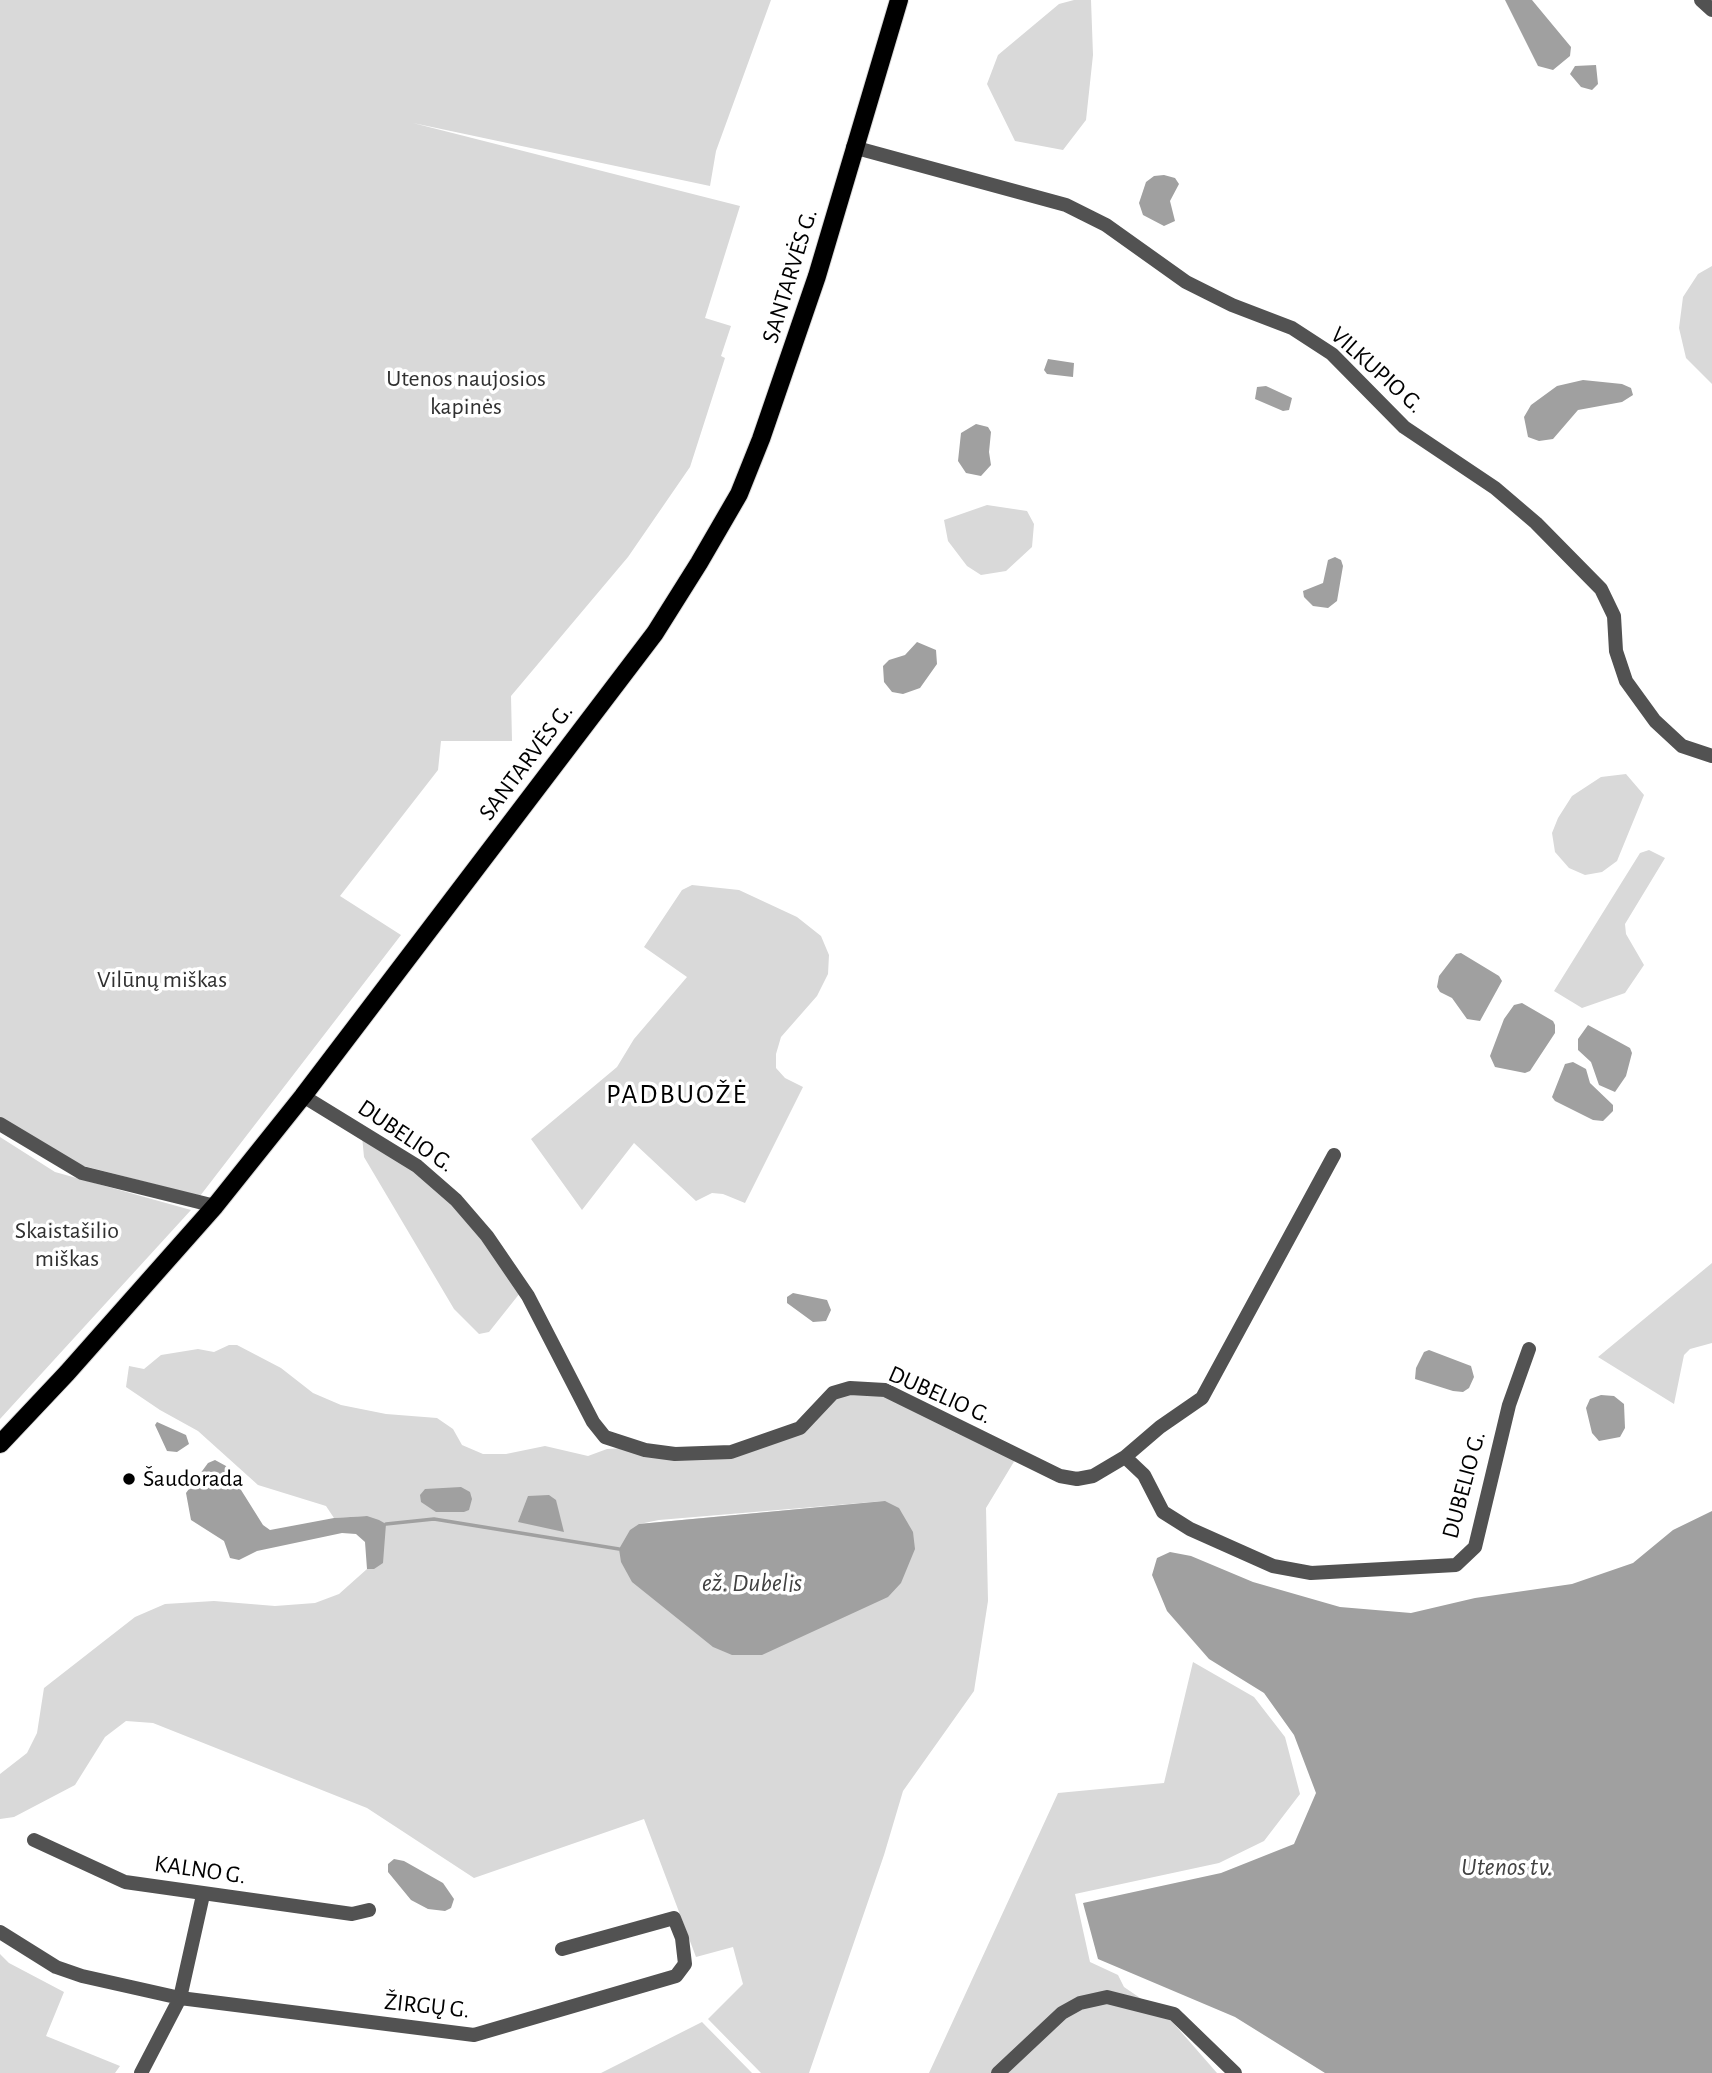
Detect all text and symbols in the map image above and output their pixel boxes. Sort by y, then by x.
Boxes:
street label: SANTARVĖS G. [756,206,824,346]
street label: VILKUPIO G. [1324,321,1430,419]
park label: Utenos naujosios kapinės [386,365,546,421]
street label: SANTARVĖS G. [473,698,579,826]
park label: Vilūnų miškas [97,966,227,994]
district label: PADBUOŽĖ [607,1078,747,1112]
street label: DUBELIO G. [352,1093,460,1179]
park label: Skaistašilio miškas [15,1217,119,1273]
street label: DUBELIO G. [884,1359,996,1431]
street label: DUBELIO G. [1436,1428,1492,1542]
place label: Šaudorada [143,1465,243,1493]
marker: Šaudorada [121,1471,137,1487]
water label: ež. Dubelis [702,1567,802,1599]
street label: KALNO G. [152,1849,248,1891]
water label: Utenos tv. [1461,1851,1553,1883]
street label: ŽIRGŲ G. [383,1987,471,2025]

